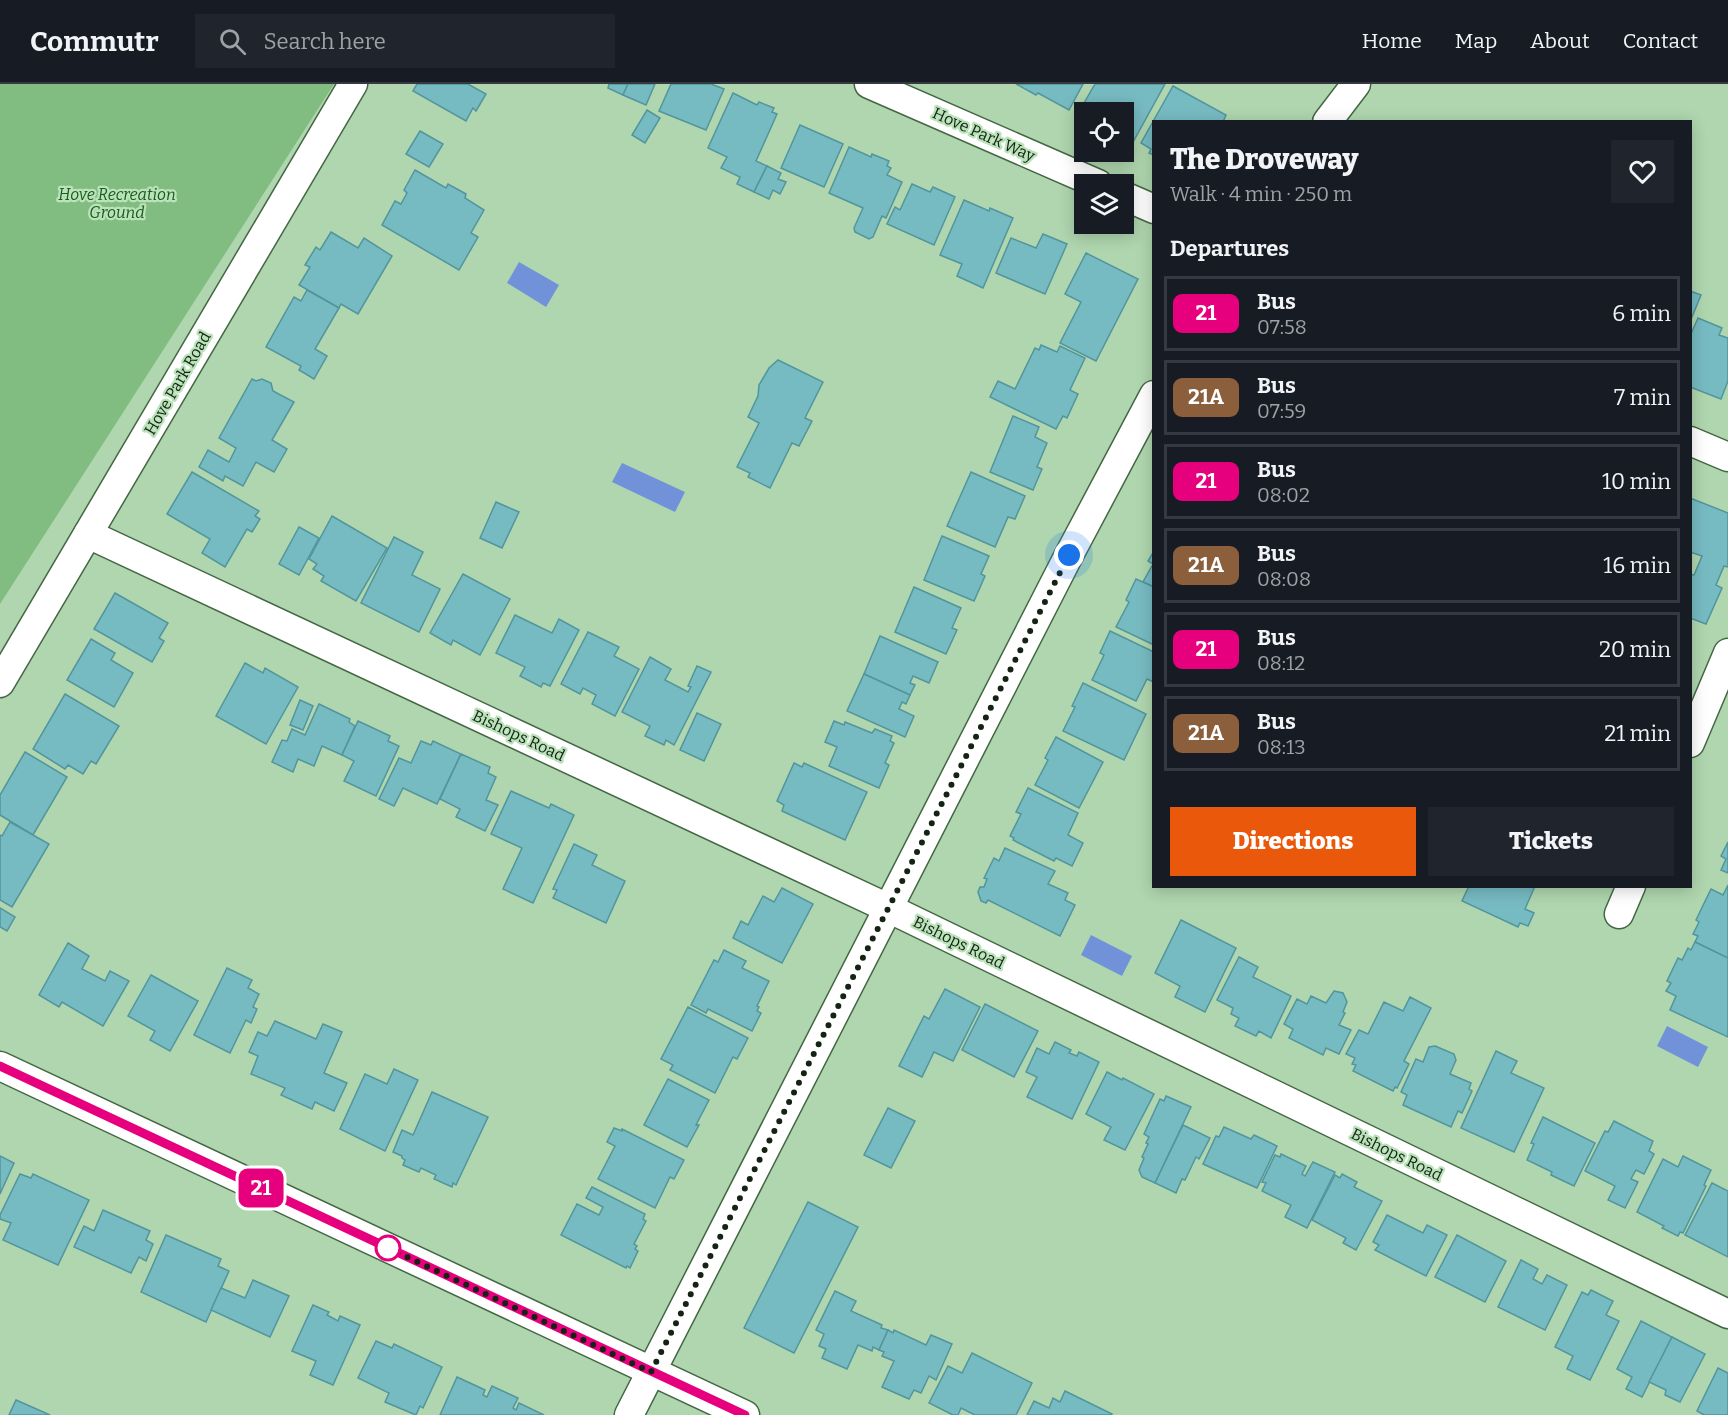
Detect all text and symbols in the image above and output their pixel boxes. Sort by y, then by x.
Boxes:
search box [195,14,615,68]
text: Commutr [30,25,159,58]
icon: search [216,25,249,58]
text: Search here [264,28,386,55]
text: Home [1362,28,1422,54]
text: Map [1455,28,1497,54]
text: About [1530,28,1590,54]
text: Contact [1623,28,1698,54]
map controls [1074,102,1134,234]
button: locate [1074,102,1134,162]
street label: Hove Park Way [930,103,1038,166]
button: heart [1611,140,1674,203]
text: The Droveway [1170,143,1358,176]
button: layers [1074,174,1134,234]
text: Walk · 4 min · 250 m [1170,182,1352,206]
park label: Hove Recreation Ground [58,185,176,222]
text: Departures [1170,235,1289,262]
text: Bus [1257,288,1296,315]
text: 21 [1196,300,1216,326]
text: 6 min [1612,300,1671,327]
text: 07:58 [1257,315,1307,339]
street label: Hove Park Road [140,328,215,438]
text: Bus [1257,372,1296,399]
text: 21A [1188,384,1224,410]
text: 7 min [1614,384,1671,411]
text: 07:59 [1257,399,1306,423]
text: Bus [1257,456,1296,483]
text: 21 [1196,468,1216,494]
text: 10 min [1602,468,1671,495]
text: 08:02 [1257,483,1310,507]
your location [1054,540,1084,570]
text: Bus [1257,540,1296,567]
text: 21A [1188,552,1224,578]
text: 16 min [1603,552,1671,579]
text: 08:08 [1257,567,1311,591]
text: Bus [1257,624,1296,651]
text: 21 [1196,636,1216,662]
text: 20 min [1599,636,1671,663]
text: 08:12 [1257,651,1305,675]
street label: Bishops Road [470,706,568,765]
text: Bus [1257,708,1296,735]
text: 21A [1188,720,1224,746]
text: 21 min [1604,720,1671,747]
text: 08:13 [1257,735,1306,759]
button: Directions [1170,807,1416,876]
button: Tickets [1428,807,1674,876]
street label: Bishops Road [910,912,1008,973]
street label: Bishops Road [1348,1124,1446,1185]
line badge: 21 [234,1168,288,1208]
text: 21 [251,1175,271,1201]
unlabelled marker [375,1235,401,1261]

